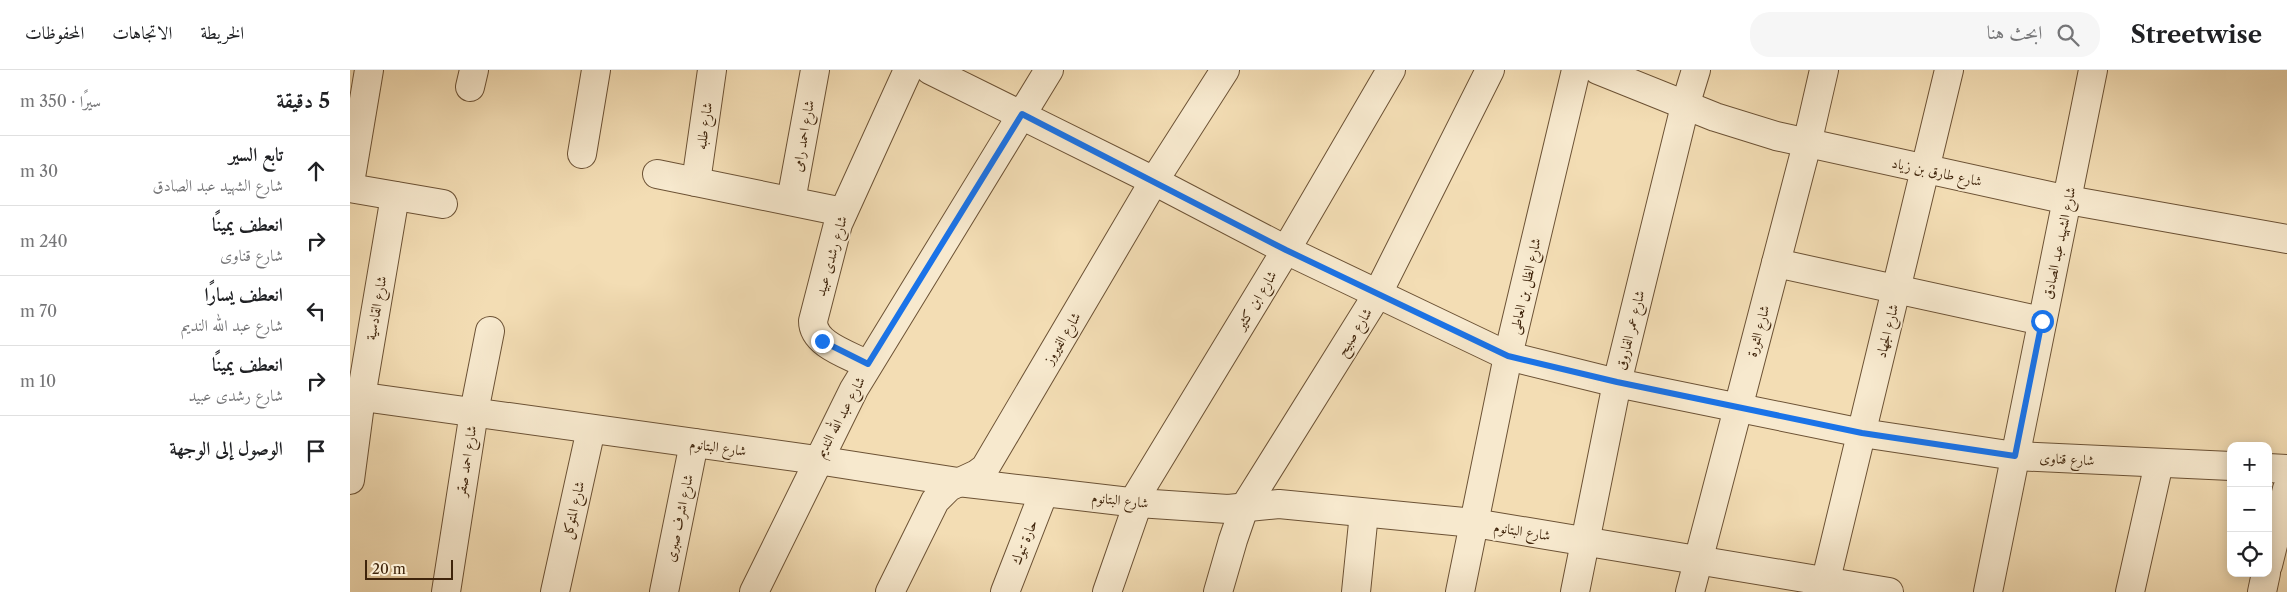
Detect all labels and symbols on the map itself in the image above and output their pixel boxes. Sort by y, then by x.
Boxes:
street label: شارع احمد رامى [788,99,821,174]
street label: شارع طلبه [692,101,719,151]
street label: شارع طارق بن زياد [1890,154,1984,193]
street label: شارع الشهيد عبد الصادق [2038,185,2083,301]
street label: شارع رشدى عبيد [811,214,854,299]
street label: شارع الظل بن العاطى [1505,236,1548,337]
street label: شارع ابن كثير [1230,267,1283,336]
street label: شارع القادسية [361,274,393,342]
street label: شارع عمر الفاروق [1611,288,1651,372]
street label: شارع الجهاد [1872,302,1905,361]
street label: شارع الثورة [1743,303,1776,359]
street label: شارع صبيح [1332,304,1379,362]
street label: شارع الفيروز [1038,309,1087,371]
route start [2031,310,2054,333]
route end [811,330,834,353]
street label: شارع عبد الله النديم [809,372,872,463]
street label: شارع احمد صقر [451,424,483,500]
street label: شارع البتانوم [688,434,748,464]
street label: شارع قناوى [2039,449,2095,472]
street label: شارع اشرف صبرى [661,472,700,564]
street label: شارع المتوكل [558,479,591,541]
street label: شارع البتانوم [1090,488,1150,516]
street label: حارة تبوك [1007,517,1041,567]
street label: شارع البتانوم [1492,518,1552,548]
scale bar [365,557,452,580]

